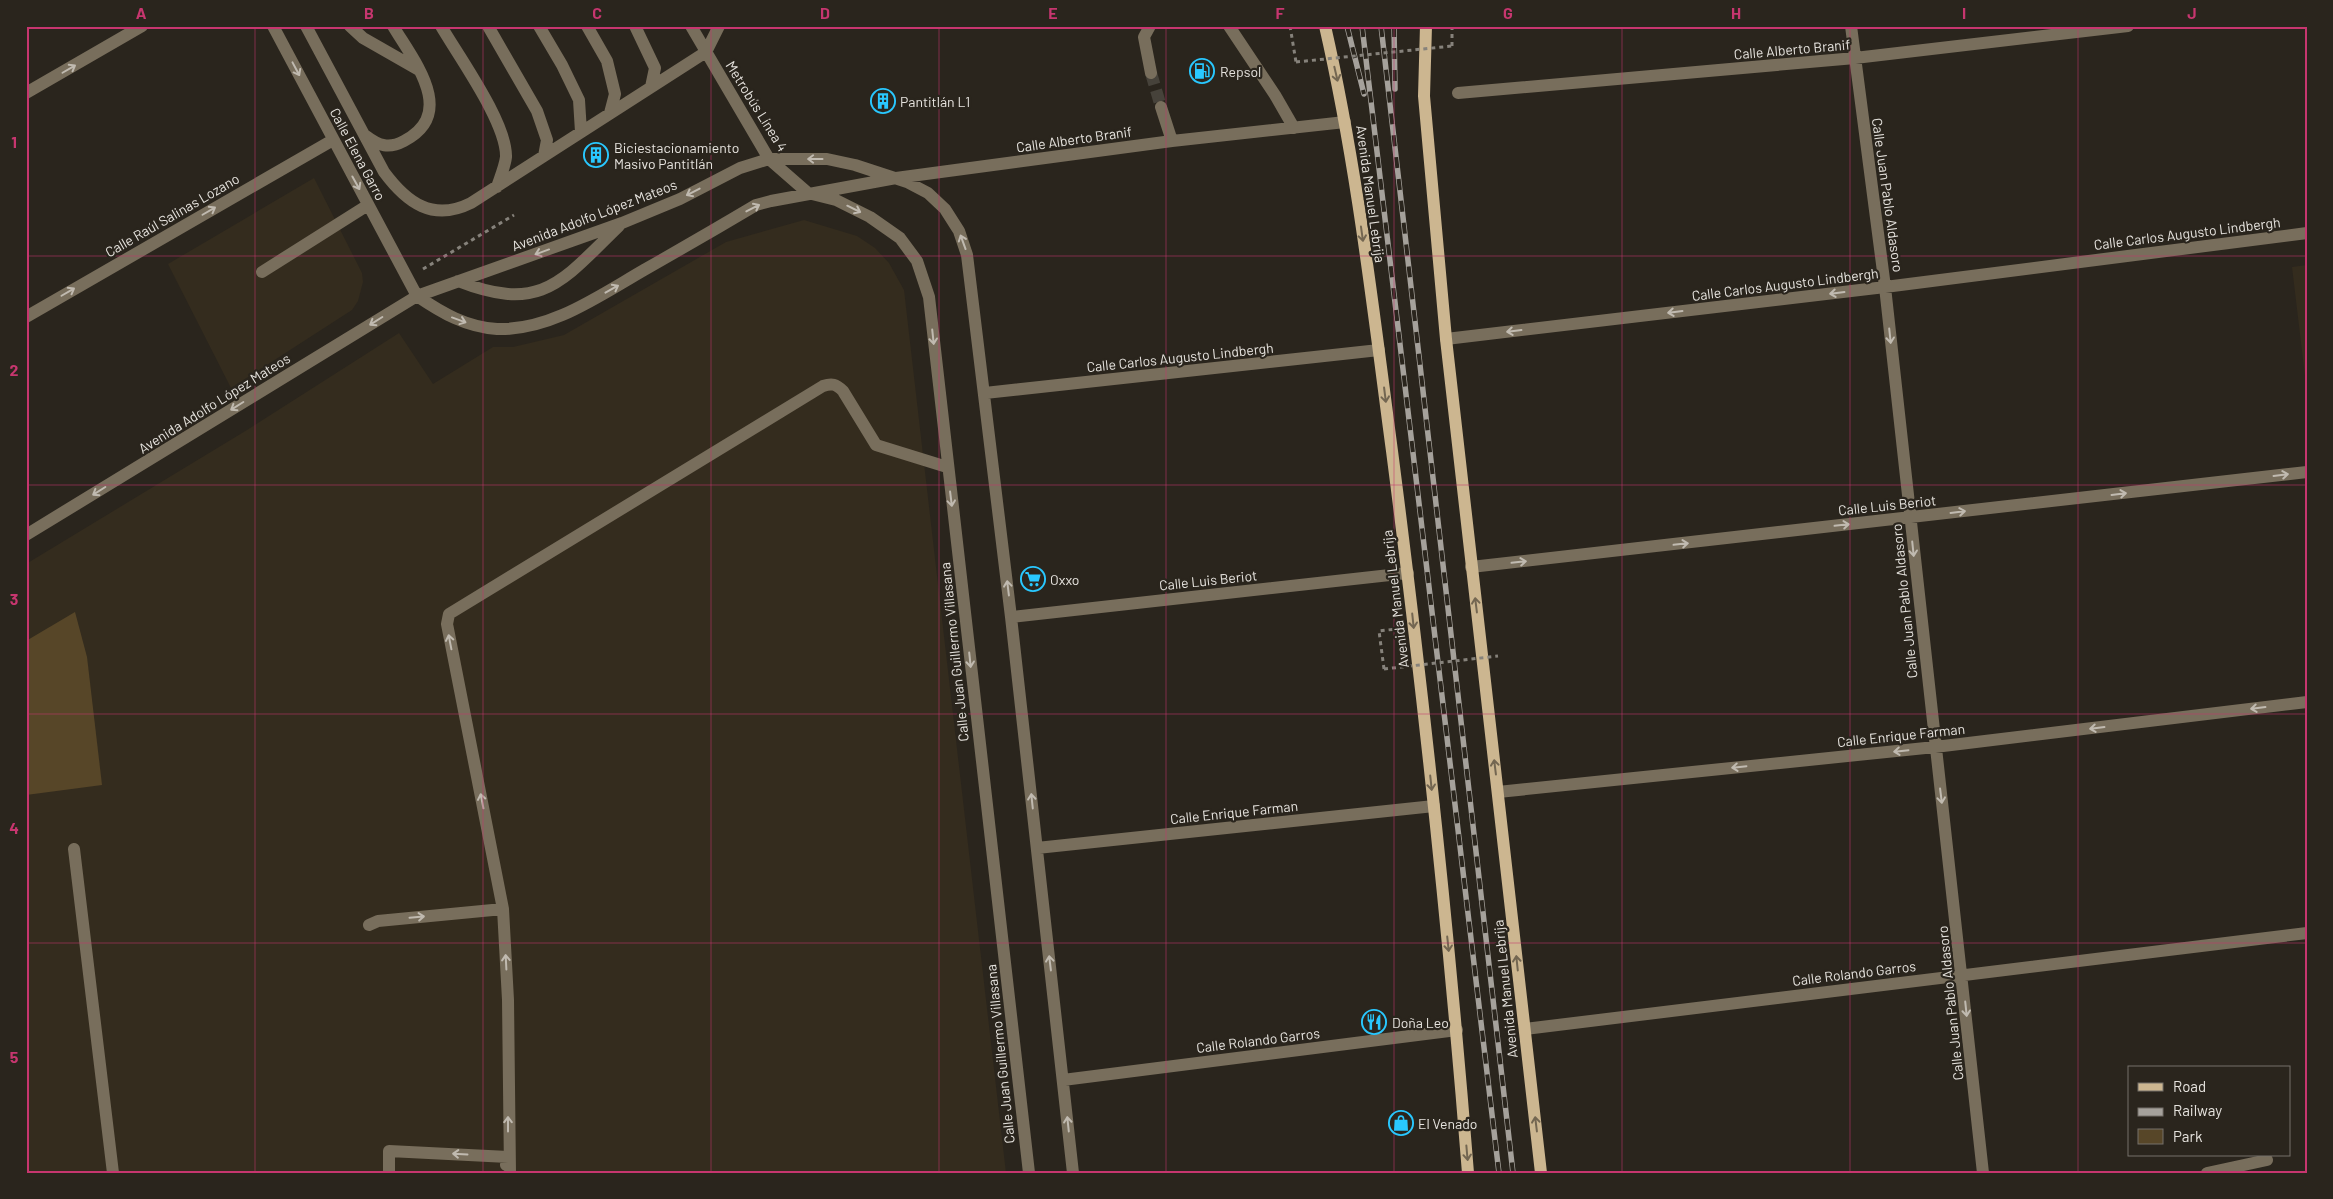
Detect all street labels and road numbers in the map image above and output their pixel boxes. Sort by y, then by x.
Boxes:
street label: Calle Alberto Branif [1733,35,1851,63]
street label: Metrobús Línea 4 [722,58,792,154]
street label: Calle Elena Garro [326,105,390,203]
street label: Calle Juan Pablo Aldasoro [1869,117,1907,273]
street label: Calle Alberto Branif [1015,122,1133,156]
street label: Avenida Manuel Lebrija [1353,124,1389,264]
street label: Calle Raúl Salinas Lozano [102,170,242,260]
street label: Avenida Adolfo López Mateos [509,175,679,254]
street label: Calle Carlos Augusto Lindbergh [2093,213,2281,253]
street label: Calle Carlos Augusto Lindbergh [1691,264,1879,304]
street label: Calle Carlos Augusto Lindbergh [1086,339,1274,375]
street label: Avenida Adolfo López Mateos [135,349,293,457]
street label: Calle Luis Beriot [1837,491,1937,519]
street label: Calle Juan Pablo Aldasoro [1887,523,1921,679]
street label: Avenida Manuel Lebrija [1378,529,1412,669]
street label: Calle Juan Guillermo Villasana [936,562,972,742]
street label: Calle Luis Beriot [1158,566,1258,594]
street label: Calle Enrique Farman [1836,720,1966,750]
street label: Calle Enrique Farman [1169,797,1299,827]
street label: Avenida Manuel Lebrija [1489,919,1521,1059]
street label: Calle Juan Pablo Aldasoro [1933,925,1967,1081]
street label: Calle Rolando Garros [1791,957,1917,989]
street label: Calle Juan Guillermo Villasana [982,964,1018,1144]
street label: Calle Rolando Garros [1195,1024,1321,1056]

